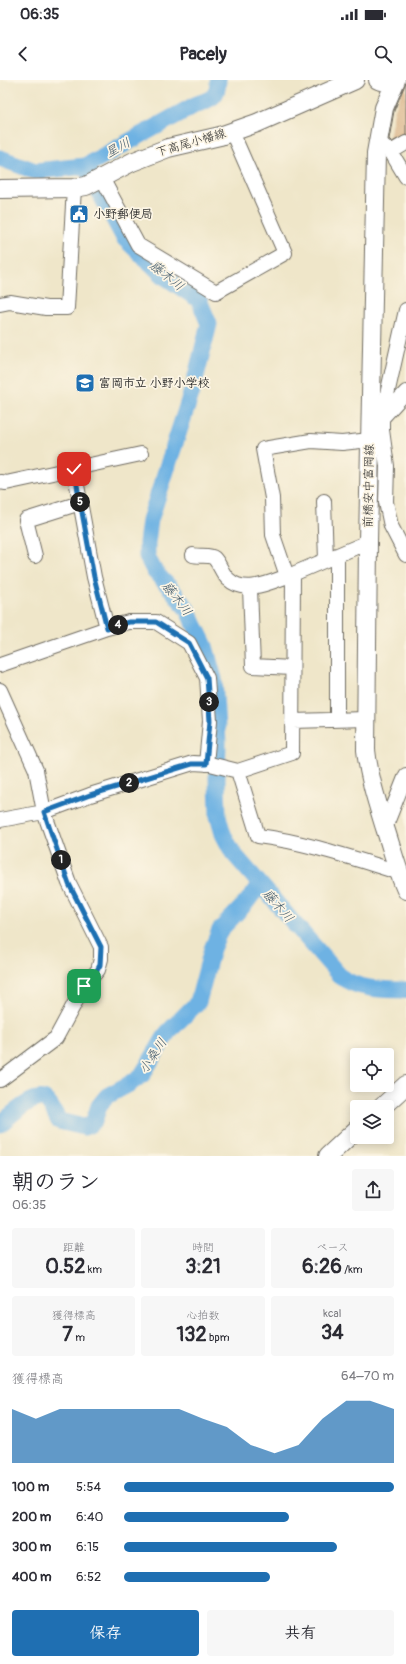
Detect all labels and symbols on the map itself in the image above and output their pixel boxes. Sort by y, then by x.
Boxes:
street label: 下高尾小幡線 [154,126,228,160]
water label: 星川 [103,135,133,161]
public building icon: 小野郵便局 [68,203,90,225]
place label: 小野郵便局 [93,207,153,222]
water label: 藤木川 [147,258,187,294]
school or university icon: 富岡市立 小野小学校 [74,372,96,394]
place label: 富岡市立 小野小学校 [99,376,210,391]
street label: 前橋安中富岡線 [361,444,377,528]
pin [57,452,91,486]
pin: 5 [70,492,90,512]
water label: 藤木川 [159,579,195,619]
pin: 4 [108,615,128,635]
pin: 3 [199,692,219,712]
pin: 2 [119,773,139,793]
pin: 1 [51,850,71,870]
water label: 藤木川 [259,886,297,926]
pin [67,969,101,1003]
water label: 小桑川 [135,1035,171,1077]

